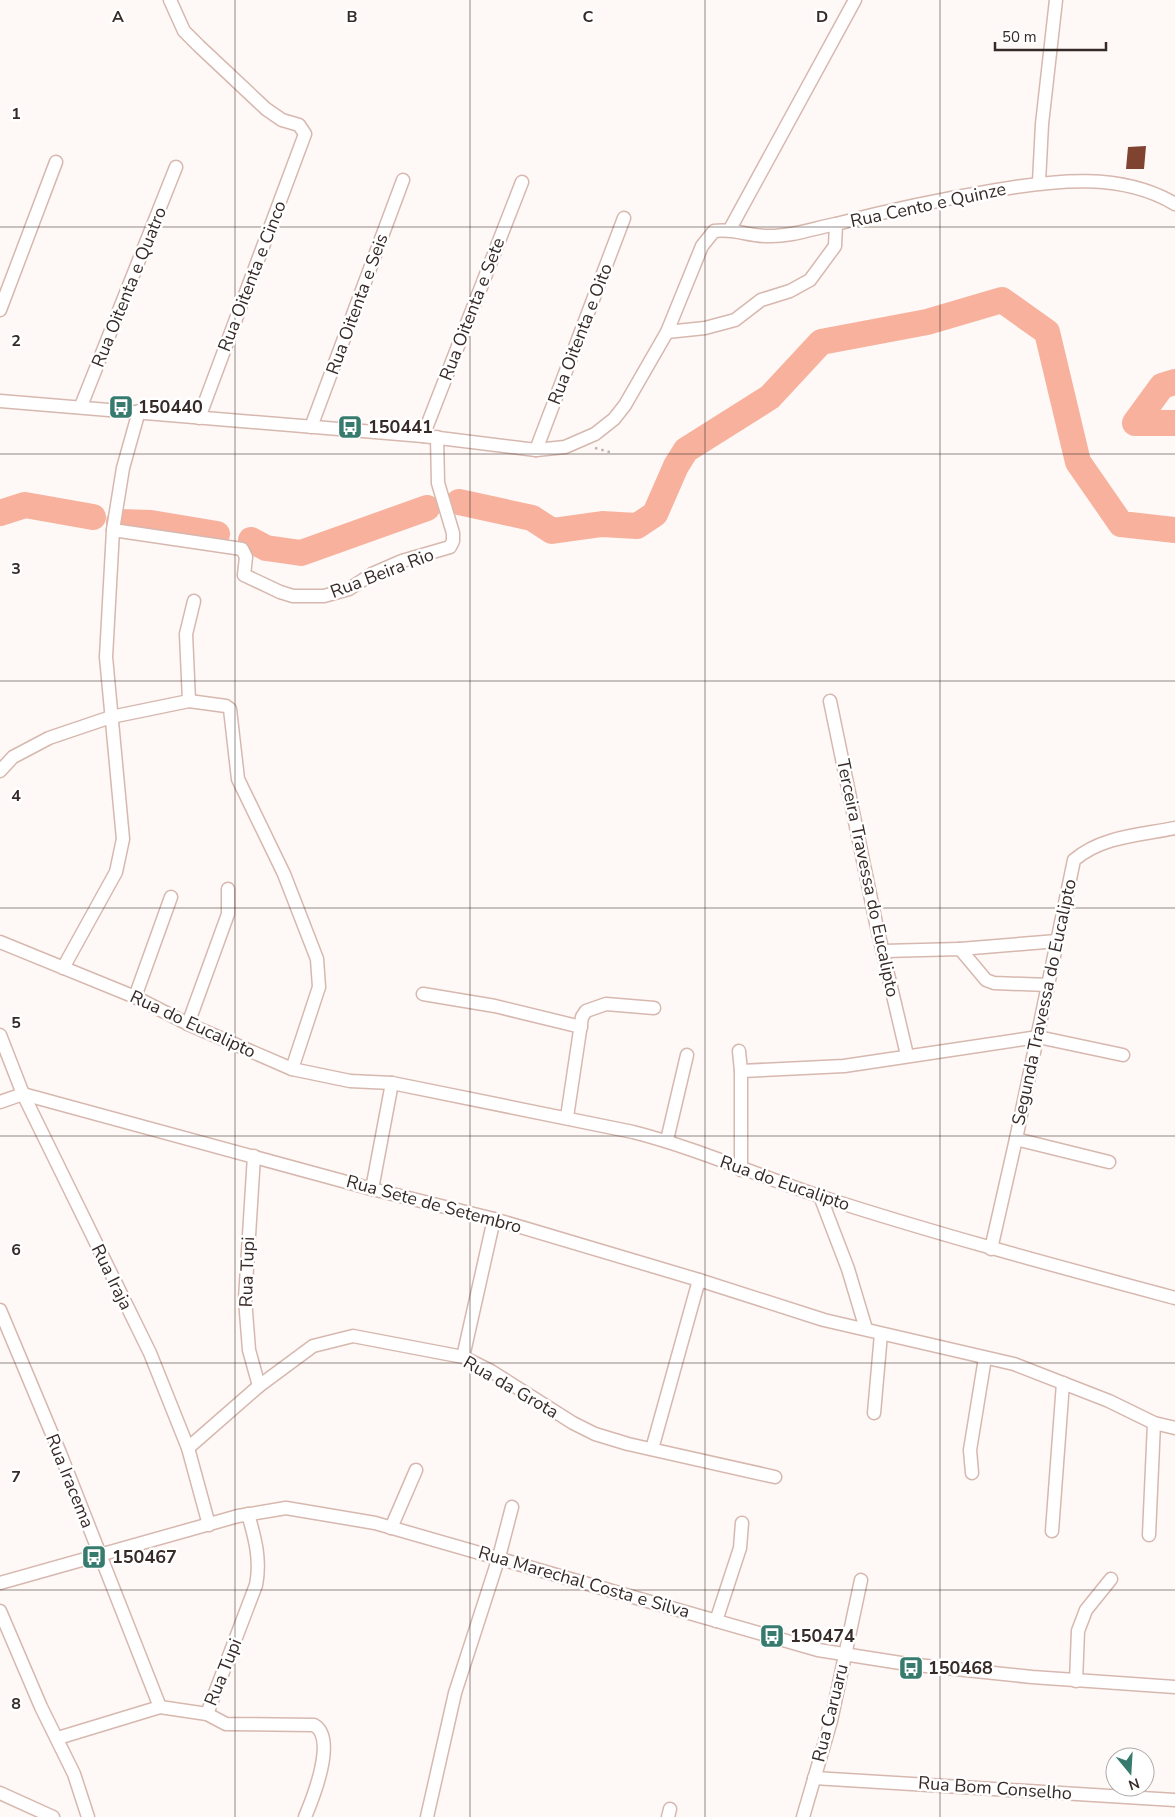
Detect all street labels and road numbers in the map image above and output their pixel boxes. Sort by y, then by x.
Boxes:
street label: Rua Cento e Quinze [848,177,1008,233]
street label: Rua Oitenta e Cinco [212,197,292,355]
street label: Rua Oitenta e Quatro [86,203,172,371]
street label: Rua Oitenta e Seis [320,230,394,378]
street label: Rua Oitenta e Sete [434,234,510,384]
street label: Rua Oitenta e Oito [542,260,618,408]
street label: Rua Beira Rio [327,542,437,604]
street label: Terceira Travessa do Eucalipto [831,757,905,999]
street label: Segunda Travessa do Eucalipto [1006,877,1082,1127]
street label: Rua do Eucalipto [126,984,260,1064]
street label: Rua do Eucalipto [717,1150,853,1216]
street label: Rua Sete de Setembro [344,1169,524,1239]
street label: Rua Tupi [234,1236,260,1308]
street label: Rua Iraja [86,1240,138,1314]
street label: Rua da Grota [459,1350,563,1424]
street label: Rua Iracema [40,1430,100,1532]
street label: Rua Marechal Costa e Silva [475,1540,693,1624]
street label: Rua Tupi [199,1635,247,1709]
street label: Rua Caruaru [806,1661,854,1765]
street label: Rua Bom Conselho [917,1771,1073,1805]

